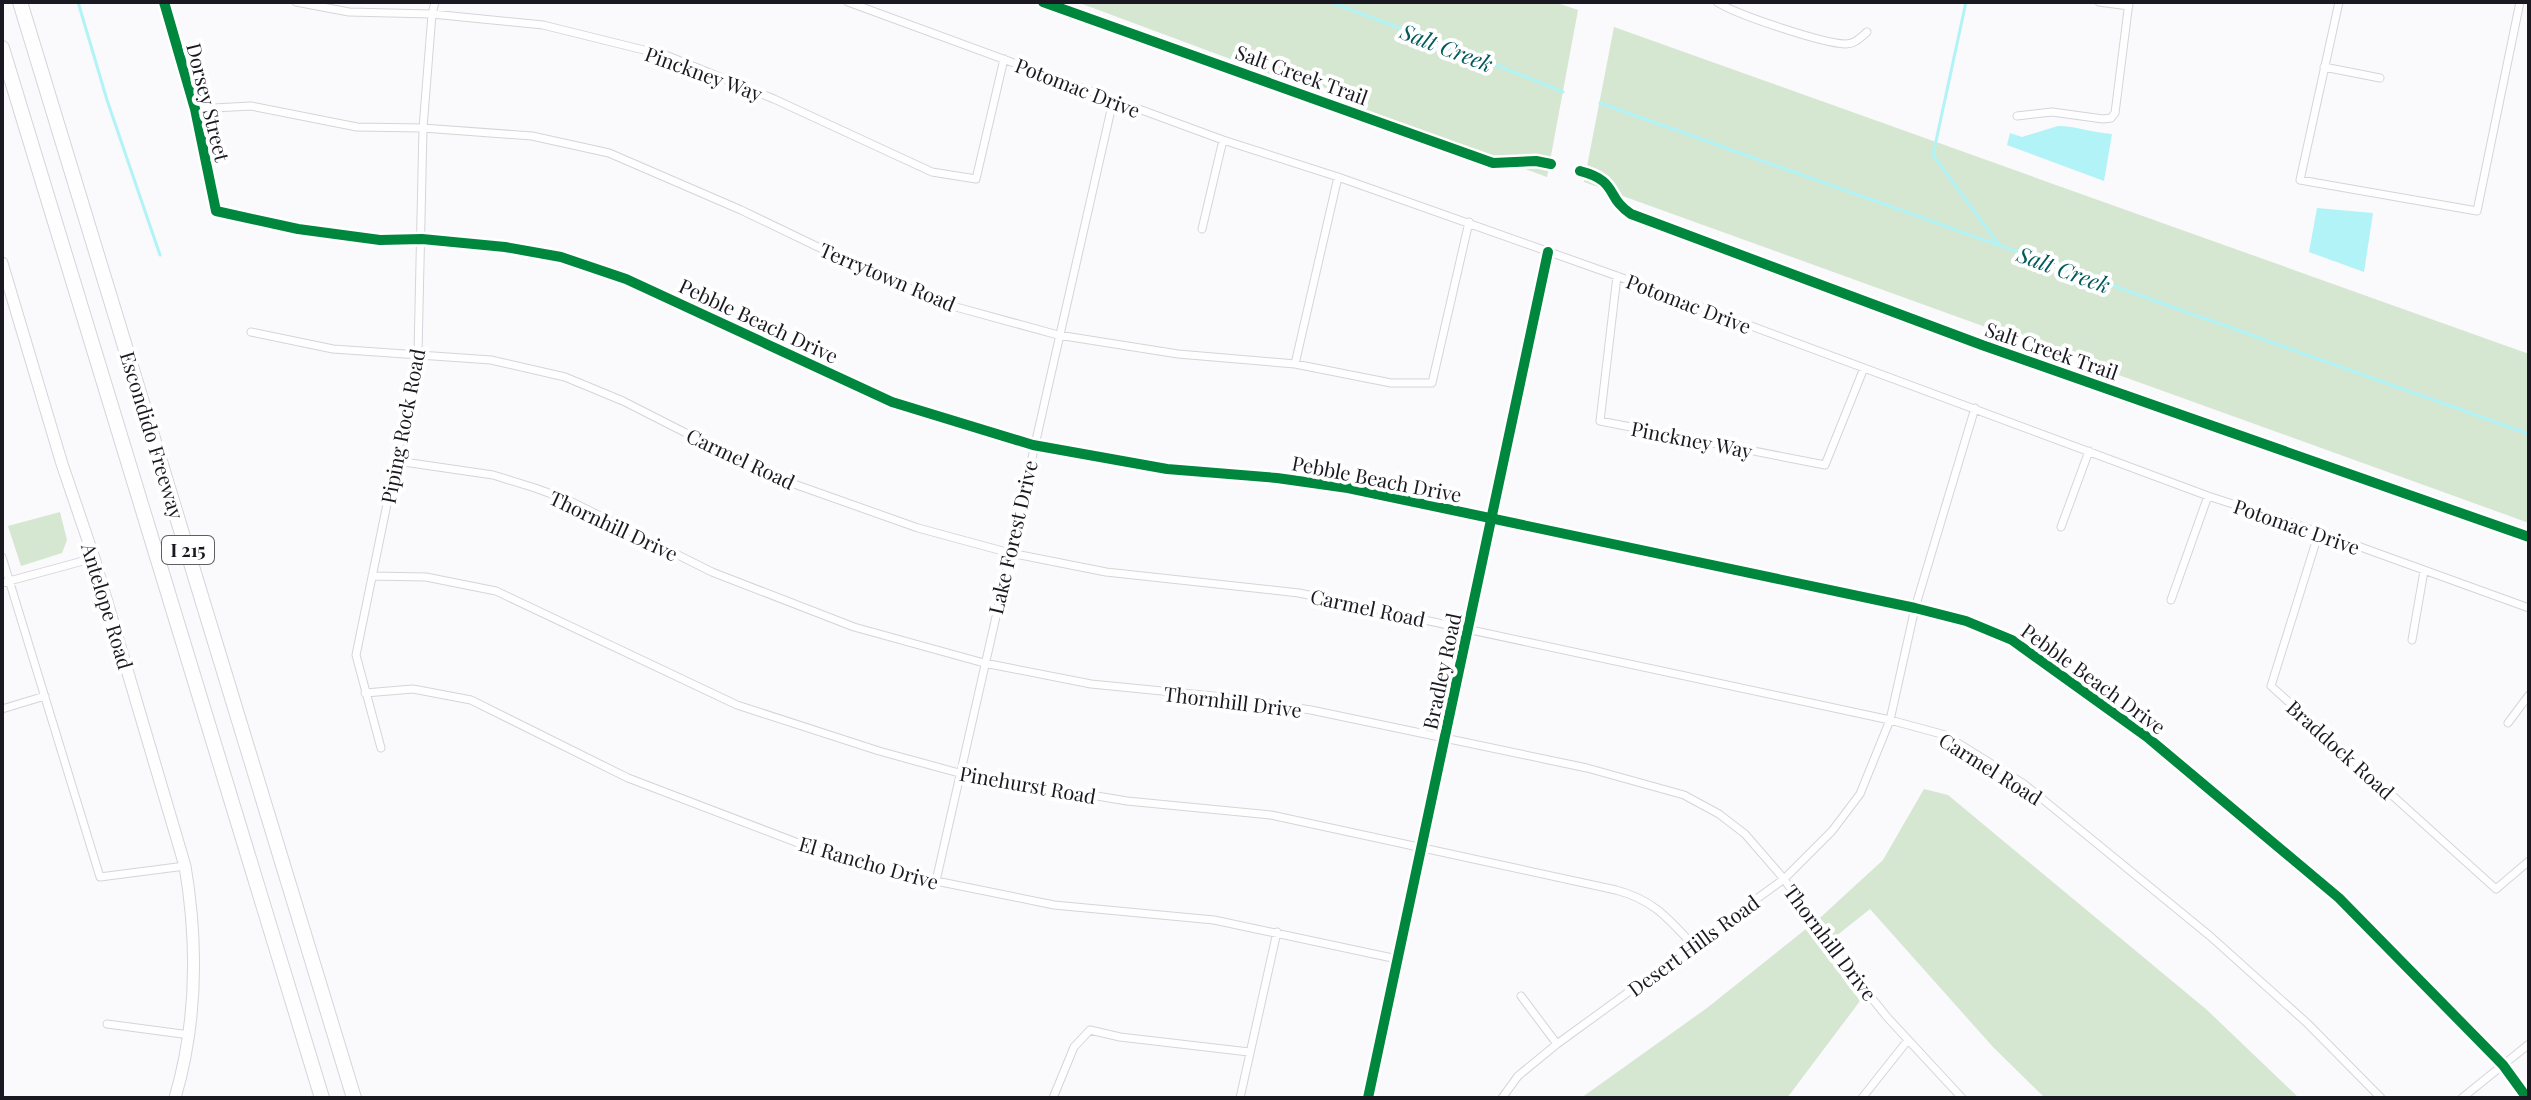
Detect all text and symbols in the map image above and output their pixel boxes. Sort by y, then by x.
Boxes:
water label: Salt Creek [1396,15,1497,78]
street label: Salt Creek Trail [1232,38,1372,111]
street label: Pinckney Way [642,39,766,107]
street label: Dorsey Street [181,40,237,165]
street label: Potomac Drive [1012,51,1144,123]
street label: Terrytown Road [816,235,960,317]
water label: Salt Creek [2013,238,2115,300]
street label: Potomac Drive [1623,267,1755,339]
street label: Pebble Beach Drive [675,271,843,369]
street label: Salt Creek Trail [1982,315,2122,385]
street label: Piping Rock Road [374,346,430,506]
street label: Escondido Freeway [115,348,191,522]
street label: Pinckney Way [1629,414,1755,464]
street label: Carmel Road [682,421,800,495]
street label: Pebble Beach Drive [1290,448,1464,508]
street label: Lake Forest Drive [981,457,1043,617]
street label: Thornhill Drive [545,483,683,567]
street label: Potomac Drive [2230,492,2364,560]
road number: I 215 [162,536,214,564]
street label: Antelope Road [76,539,140,673]
street label: Carmel Road [1308,582,1428,632]
street label: Bradley Road [1415,610,1467,732]
street label: Pebble Beach Drive [2016,616,2172,740]
street label: Thornhill Drive [1162,679,1304,723]
street label: Braddock Road [2281,693,2401,805]
street label: Carmel Road [1934,726,2048,811]
street label: Pinehurst Road [958,759,1099,809]
street label: El Rancho Drive [796,829,942,895]
street label: Thornhill Drive [1778,878,1884,1006]
street label: Desert Hills Road [1622,888,1764,1002]

